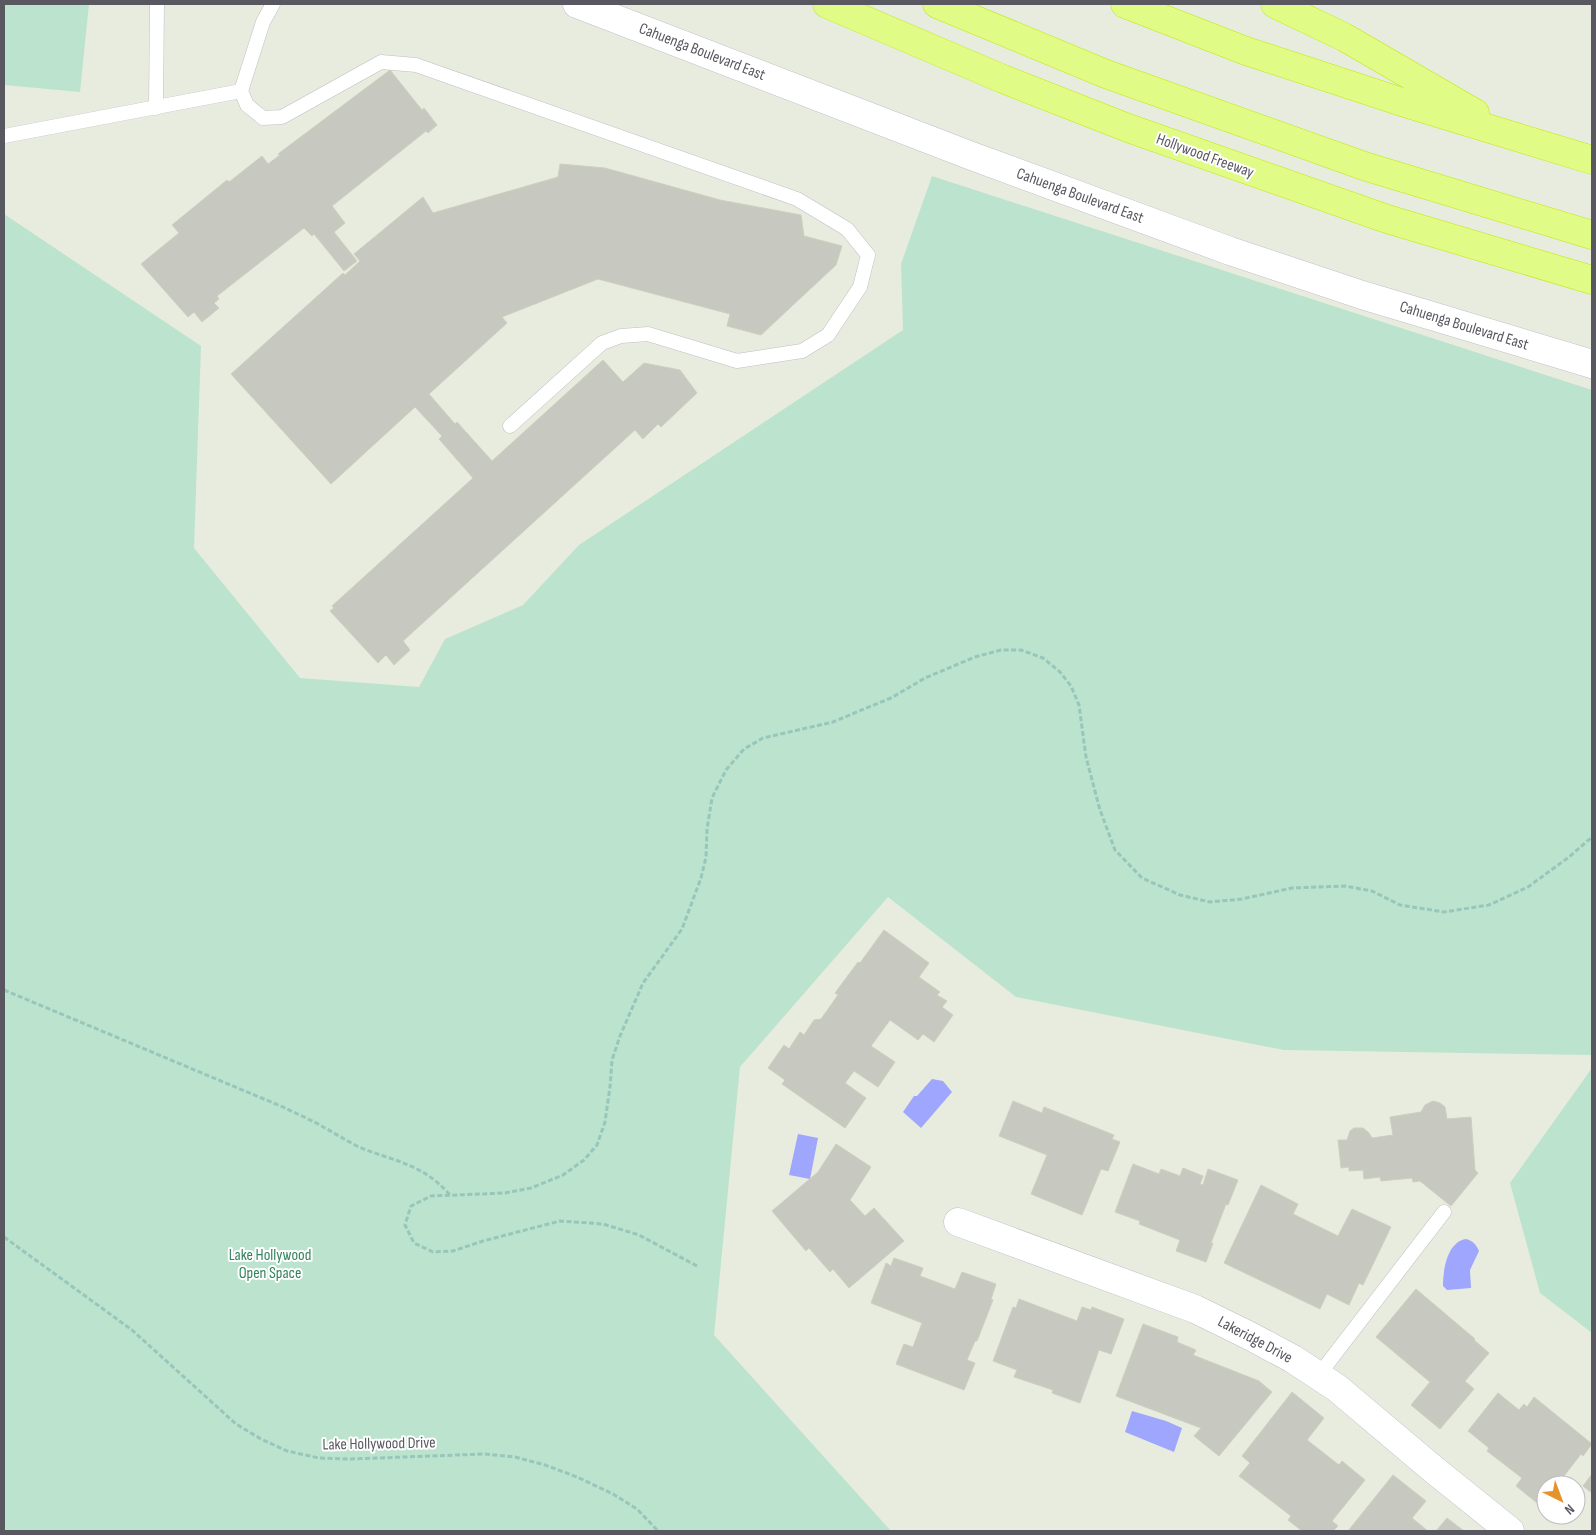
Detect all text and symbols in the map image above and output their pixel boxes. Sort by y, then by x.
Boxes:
street label: Cahuenga Boulevard East [636,19,768,85]
street label: Hollywood Freeway [1154,130,1256,182]
street label: Cahuenga Boulevard East [1014,164,1146,228]
street label: Cahuenga Boulevard East [1397,297,1531,355]
park label: Lake Hollywood Open Space [229,1246,311,1283]
street label: Lakeridge Drive [1214,1312,1296,1368]
street label: Lake Hollywood Drive [322,1434,436,1454]
north arrow [1536,1475,1586,1525]
text: N [1561,1500,1578,1518]

